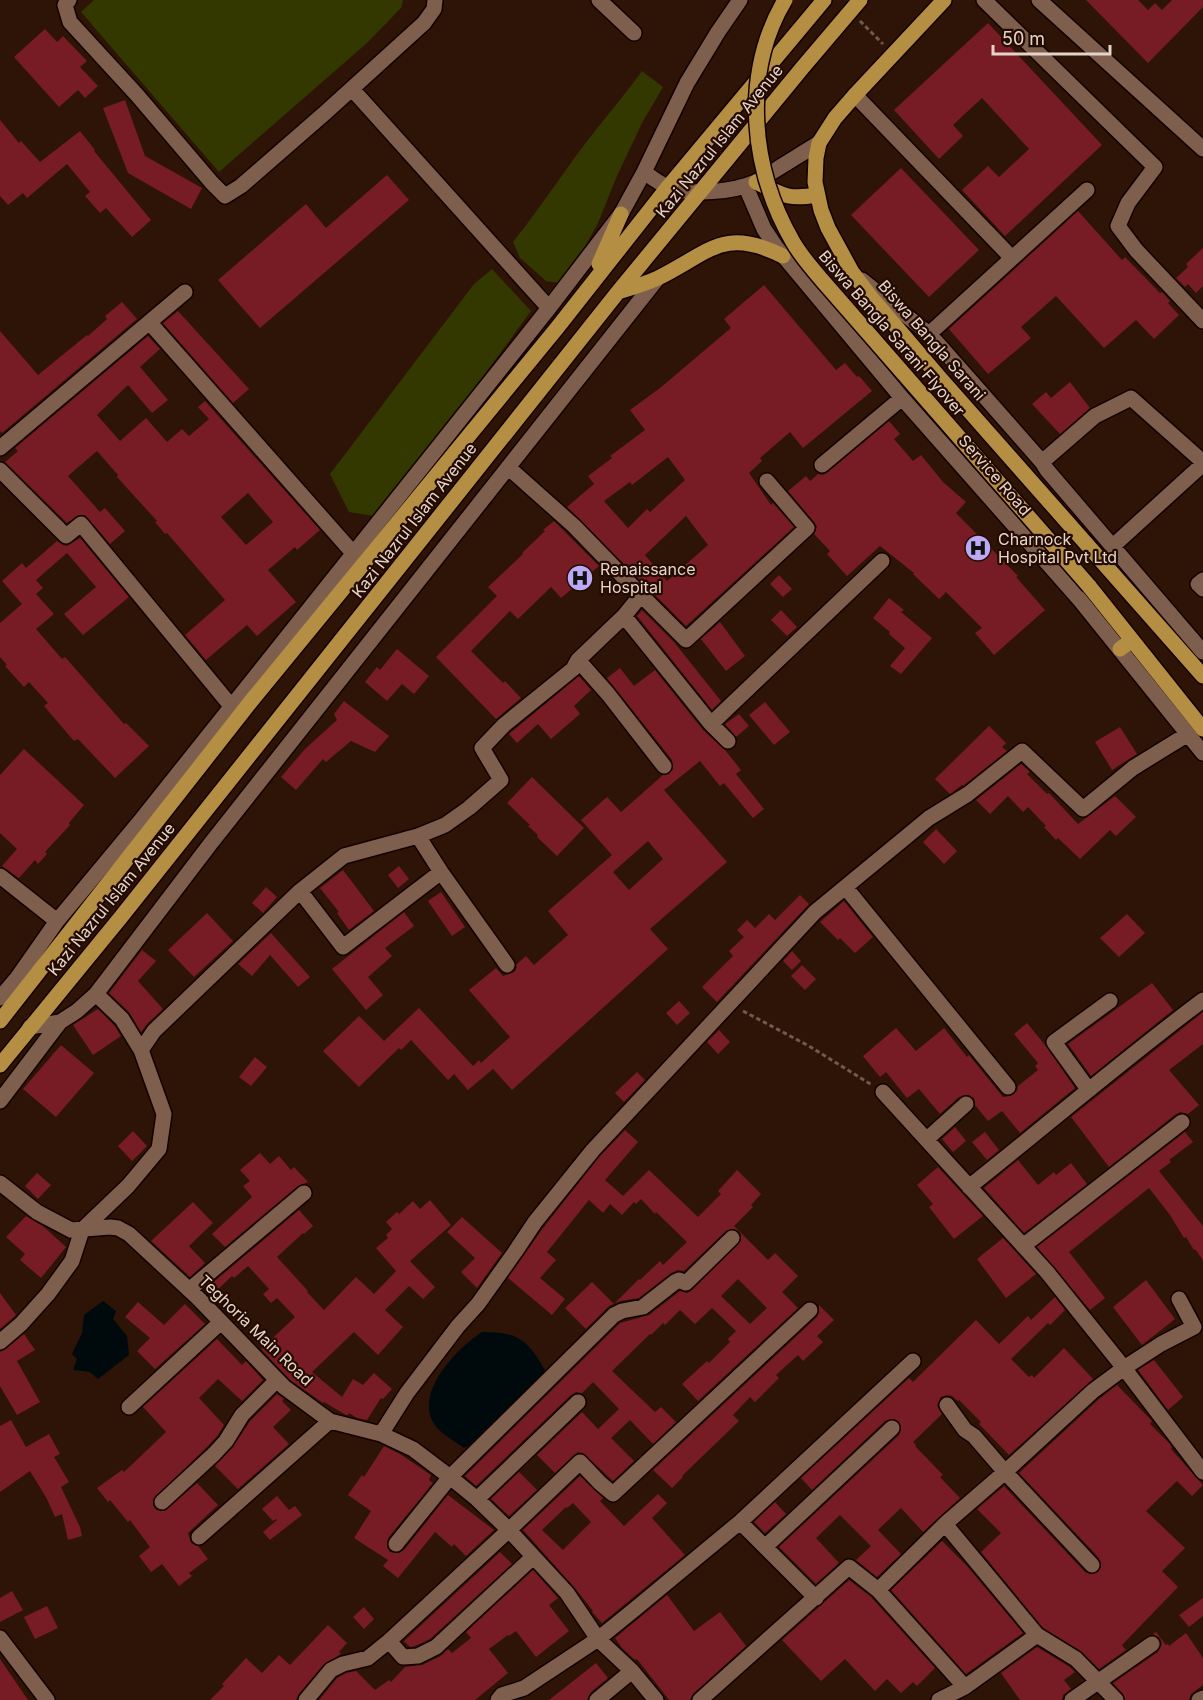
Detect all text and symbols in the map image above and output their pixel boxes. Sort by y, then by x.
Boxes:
scale bar [993,18,1110,56]
text: 50 m [1002,28,1045,49]
street label: Kazi Nazrul Islam Avenue [651,60,787,222]
street label: Biswa Bangla Sarani Flyover [815,246,969,420]
street label: Biswa Bangla Sarani [875,276,989,404]
street label: Service Road [955,431,1035,519]
street label: Kazi Nazrul Islam Avenue [347,439,481,601]
place label: Charnock Hospital Pvt Ltd [998,529,1117,567]
hospital icon: Charnock Hospital Pvt Ltd [963,533,993,563]
place label: Renaissance Hospital [600,559,696,597]
hospital icon: Renaissance Hospital [565,563,595,593]
street label: Kazi Nazrul Islam Avenue [43,818,179,980]
street label: Teghoria Main Road [195,1270,317,1390]

